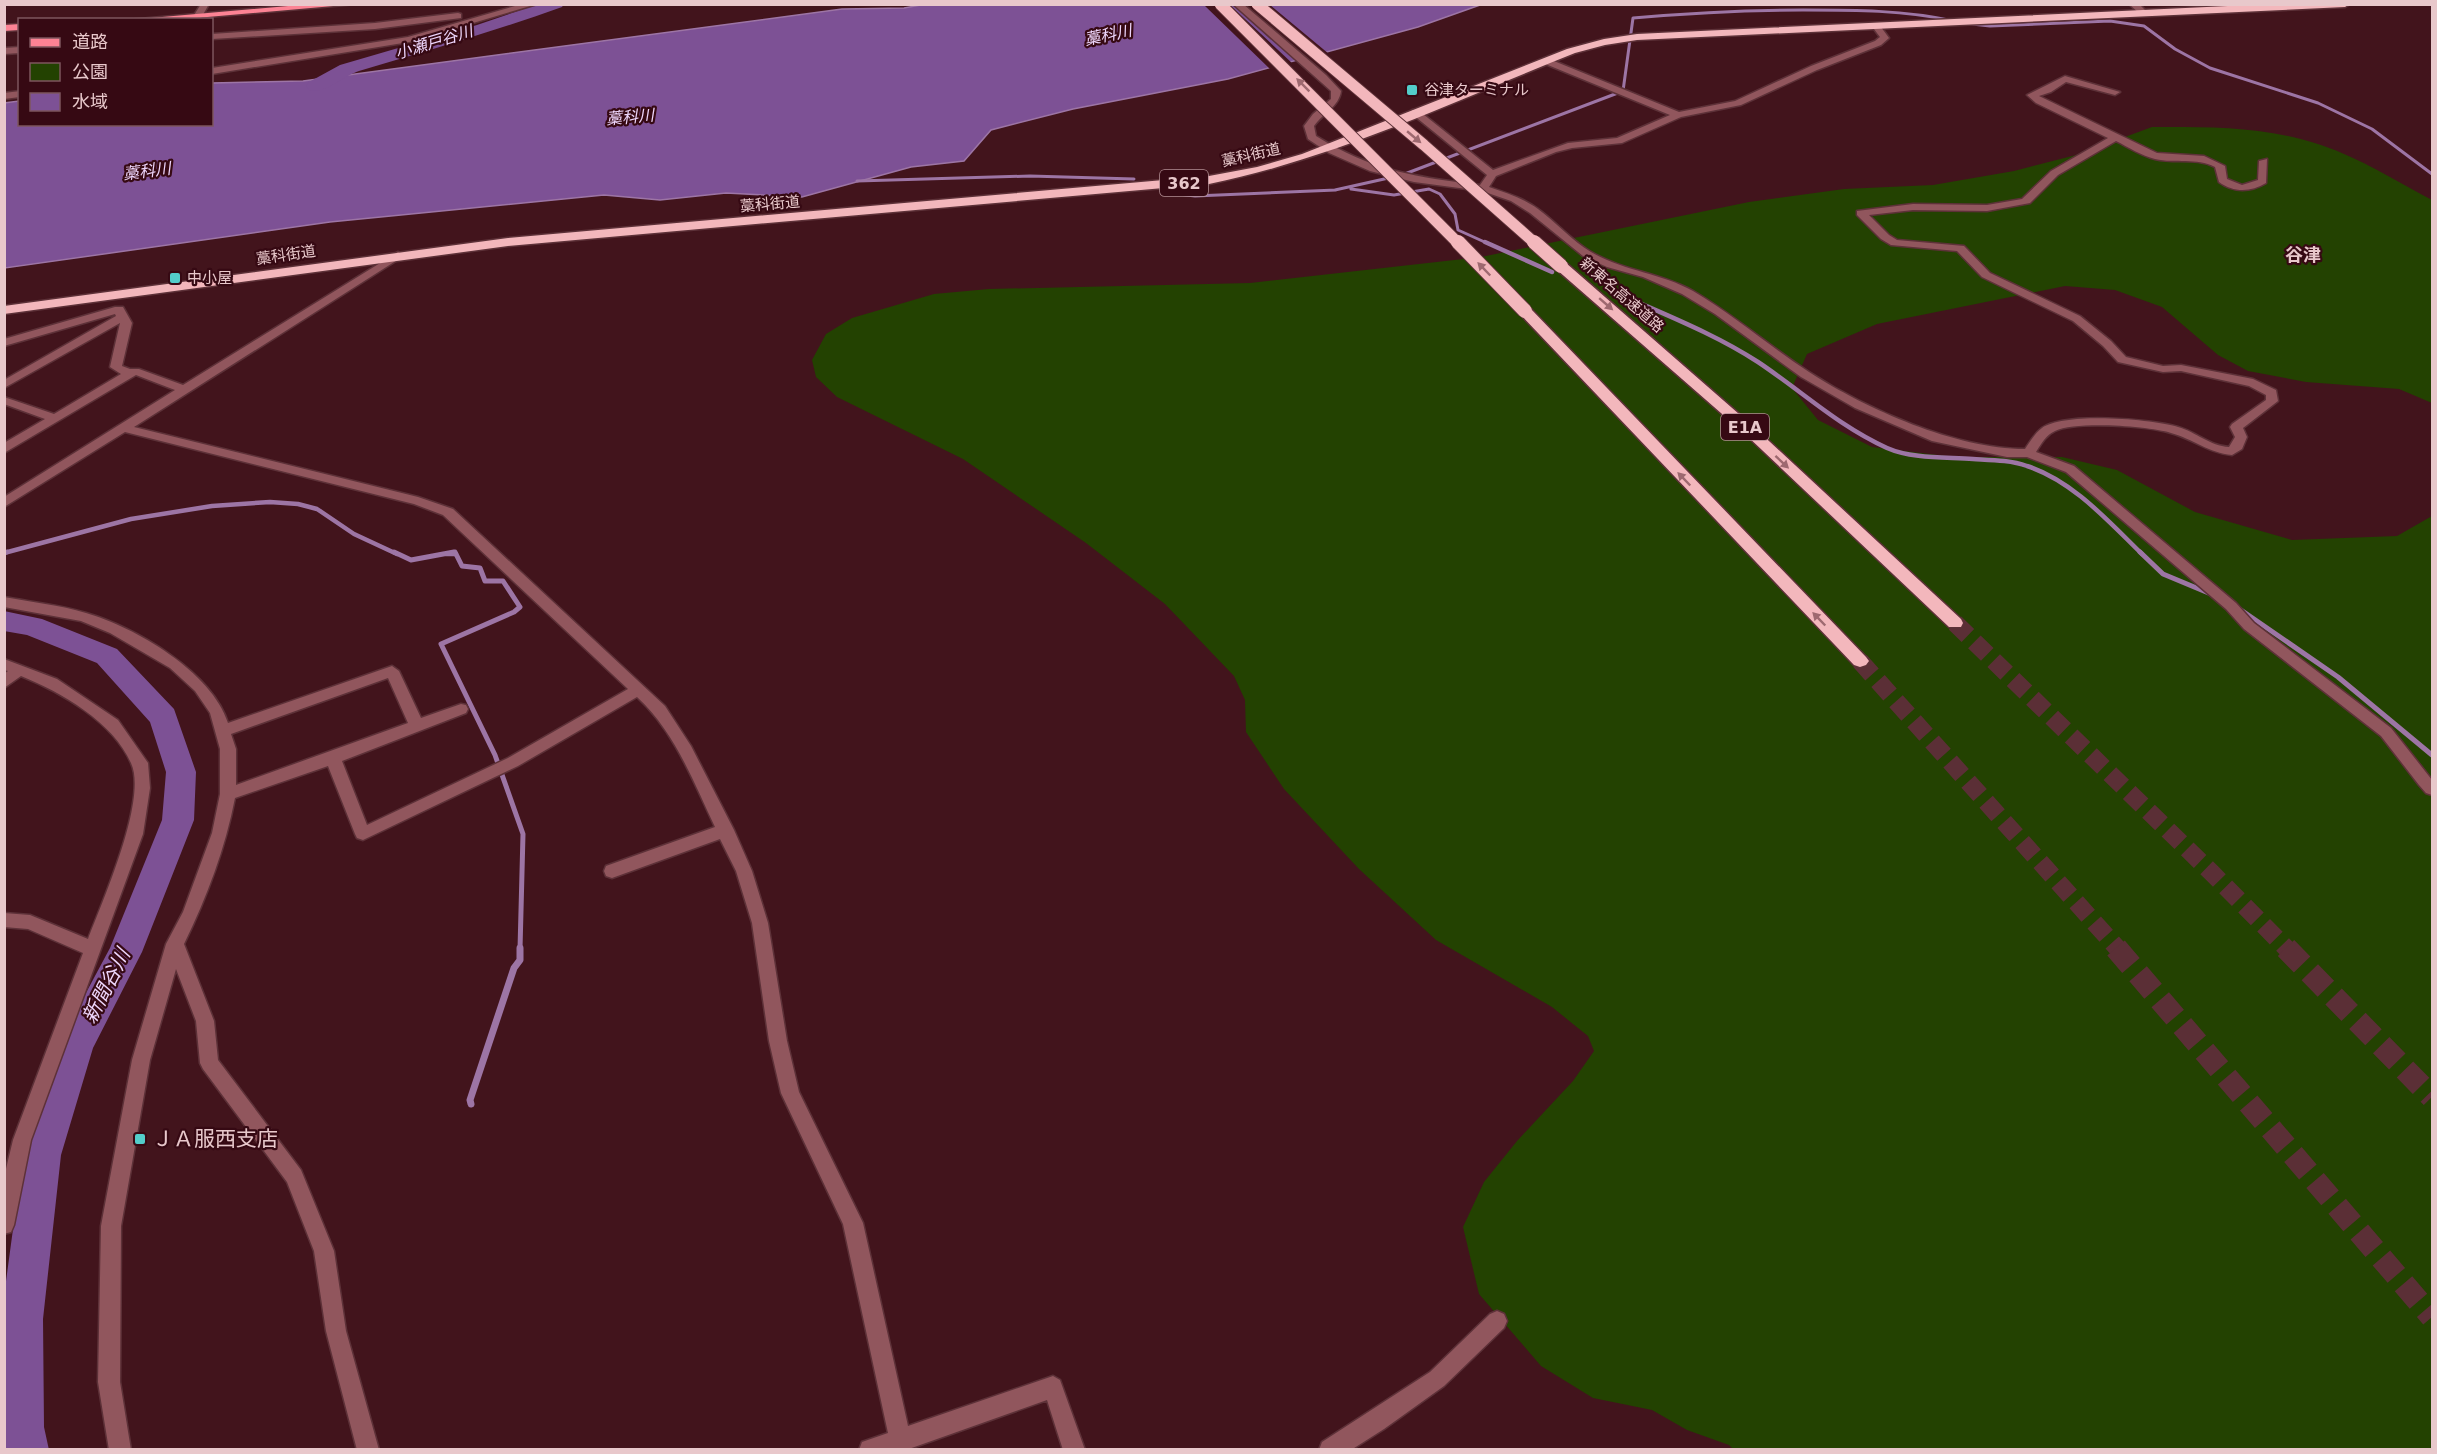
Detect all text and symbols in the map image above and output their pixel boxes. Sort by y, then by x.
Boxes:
legend [18,18,213,126]
water label: 藁科川 [1083,20,1135,49]
water label: 小瀬戸谷川 [393,21,477,63]
text: 道路 [72,31,108,52]
text: 公園 [72,61,108,82]
one-way arrow [1297,79,1311,93]
place label: 谷津ターミナル [1424,81,1529,99]
marker: 谷津ターミナル [1405,83,1419,97]
text: 水域 [72,91,108,112]
water label: 藁科川 [605,105,657,129]
one-way arrow [1406,130,1421,143]
street label: 藁科街道 [1220,139,1282,171]
water label: 藁科川 [122,158,174,183]
road number: 362 [1160,170,1208,196]
street label: 藁科街道 [739,192,801,216]
street label: 藁科街道 [255,242,317,268]
district label: 谷津 [2285,244,2321,265]
street label: 新東名高速道路 [1576,254,1668,336]
one-way arrow [1477,262,1491,277]
place label: 中小屋 [187,269,232,287]
marker: 中小屋 [168,271,182,285]
one-way arrow [1598,297,1613,311]
road number: E1A [1721,414,1769,440]
one-way arrow [1775,454,1789,468]
one-way arrow [1677,471,1691,486]
one-way arrow [1813,612,1826,627]
water label: 新間谷川 [77,943,136,1027]
place label: ＪＡ服西支店 [152,1127,278,1151]
marker: ＪＡ服西支店 [133,1132,147,1146]

